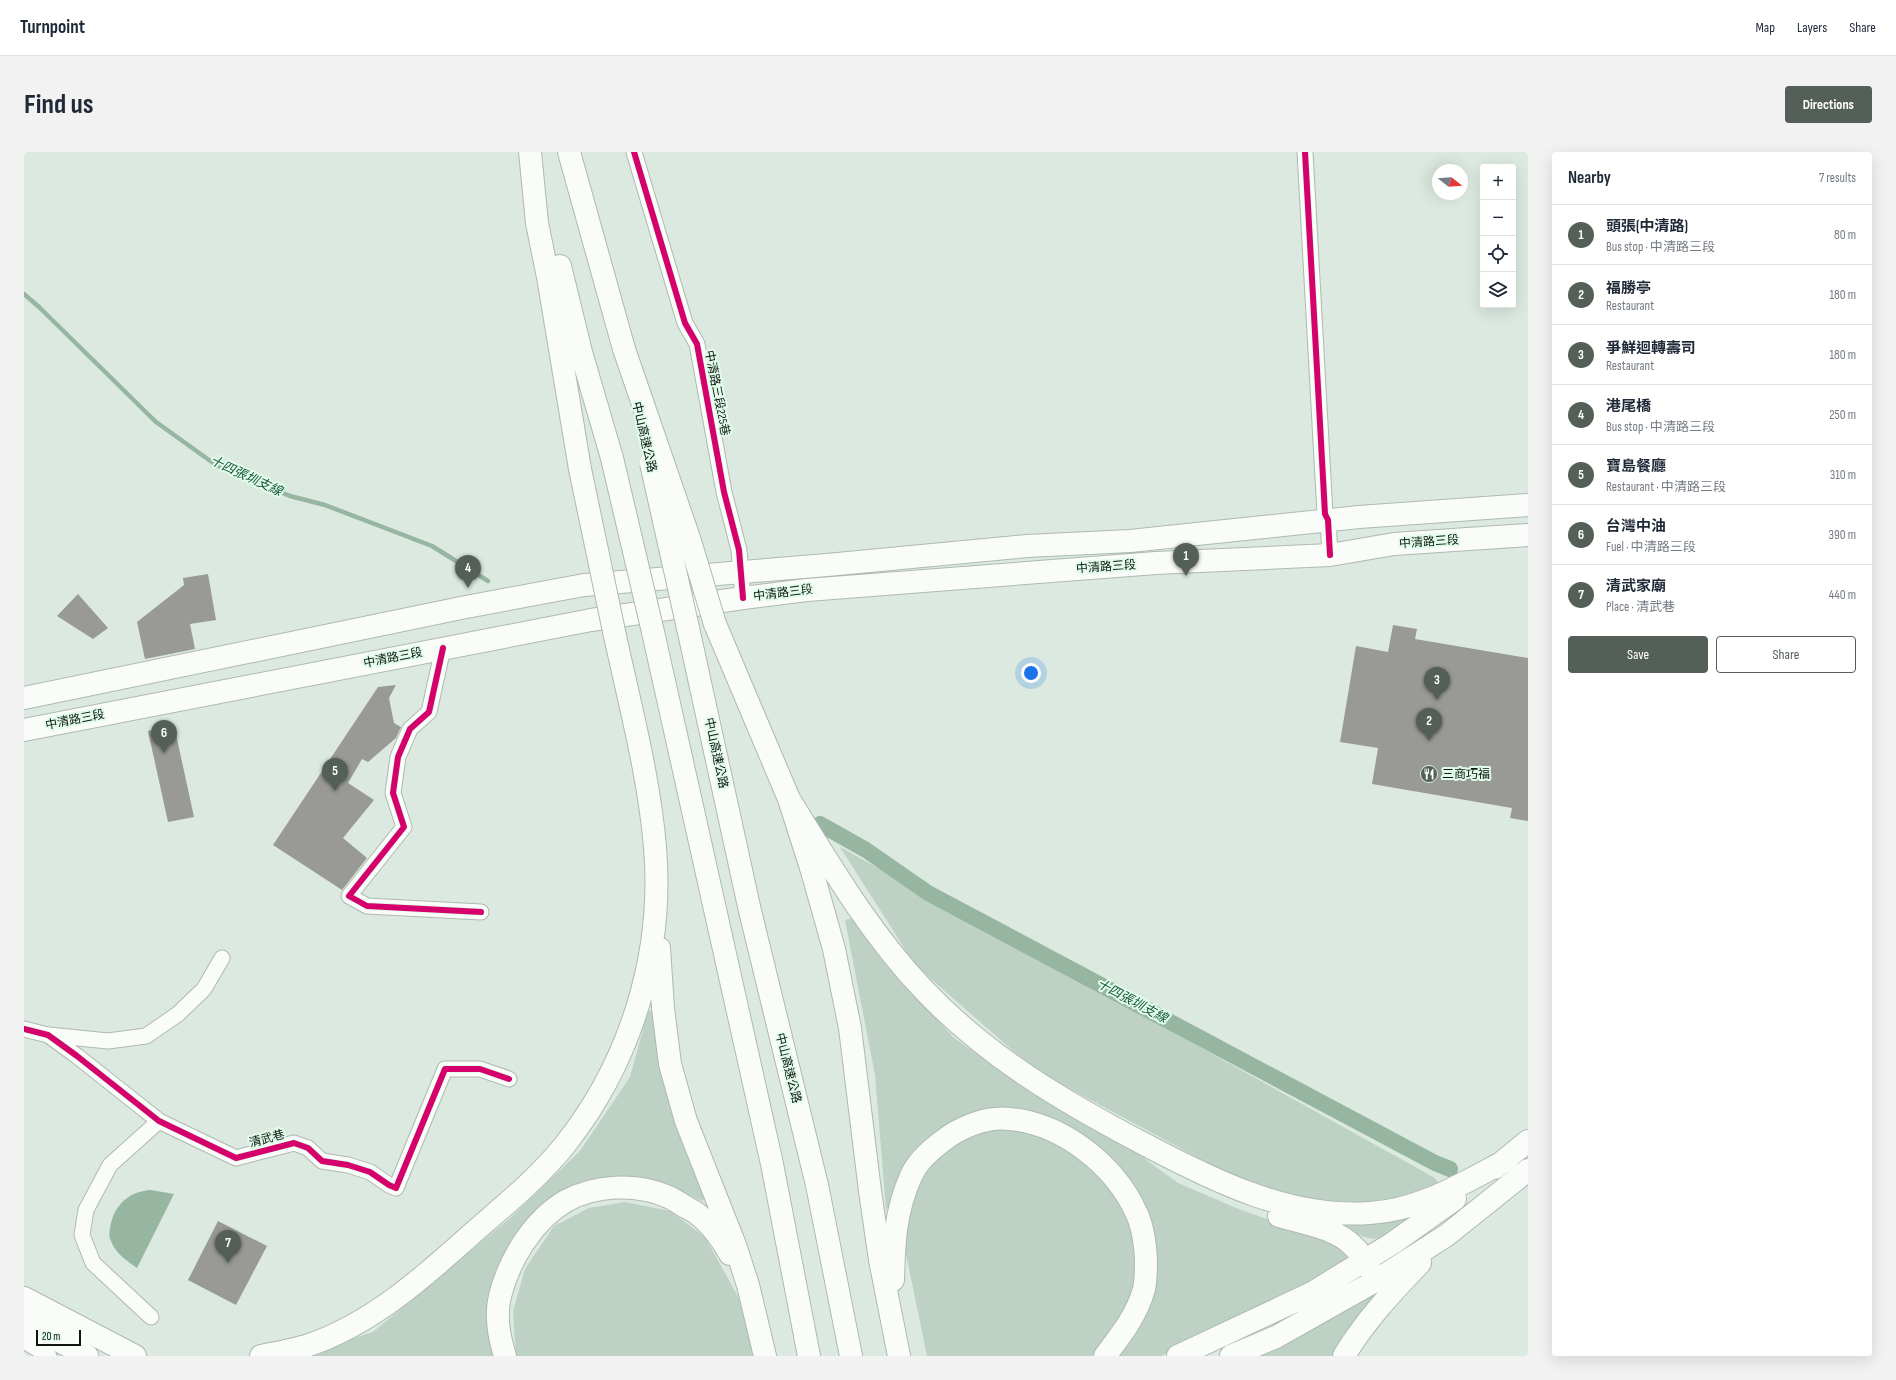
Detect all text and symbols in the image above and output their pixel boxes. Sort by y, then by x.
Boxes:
text: Turnpoint [20,16,85,39]
text: Map [1755,19,1775,36]
text: Layers [1797,19,1827,36]
text: Share [1849,19,1876,36]
button: Directions [1785,86,1872,123]
text: Find us [24,88,93,121]
north arrow [1432,164,1468,200]
map controls [1480,164,1516,308]
button: + [1480,164,1516,200]
text: Nearby [1568,168,1611,188]
text: 7 results [1819,170,1856,186]
button: − [1480,200,1516,236]
text: 頭張(中清路) [1606,217,1688,236]
text: 1 [1578,227,1584,243]
text: 80 m [1834,227,1856,243]
button: locate [1480,236,1516,272]
text: Bus stop · 中清路三段 [1606,239,1715,255]
button: layers [1480,272,1516,308]
text: 福勝亭 [1606,279,1651,298]
text: 2 [1578,287,1584,303]
text: 180 m [1830,287,1856,303]
text: Restaurant [1606,298,1654,314]
text: 爭鮮迴轉壽司 [1606,339,1696,358]
text: 3 [1578,347,1584,363]
text: 180 m [1830,347,1856,363]
street label: 中清路三段225巷 [701,349,733,437]
text: Restaurant [1606,358,1654,374]
text: 港尾橋 [1606,397,1651,416]
street label: 中山高速公路 [629,400,659,474]
text: 4 [1578,407,1584,423]
text: 250 m [1829,407,1856,423]
text: Bus stop · 中清路三段 [1606,419,1715,435]
water label: 十四張圳支線 [207,452,287,501]
text: 寶島餐廳 [1606,457,1666,476]
text: 5 [1578,467,1584,483]
text: 310 m [1830,467,1856,483]
text: Restaurant · 中清路三段 [1606,479,1726,495]
text: 台灣中油 [1606,517,1666,536]
text: 6 [1578,527,1584,543]
text: 390 m [1829,527,1856,543]
street label: 中清路三段 [1399,532,1459,552]
text: Fuel · 中清路三段 [1606,539,1696,555]
pin: 1 [1173,543,1199,576]
pin: 4 [455,555,481,588]
street label: 中清路三段 [1076,557,1136,577]
text: 清武家廟 [1606,577,1666,596]
street label: 中清路三段 [752,582,814,604]
text: 7 [1578,587,1584,603]
text: 440 m [1829,587,1856,603]
text: Place · 清武巷 [1606,599,1675,615]
button: Save [1568,636,1708,673]
button: Share [1716,636,1856,673]
street label: 中清路三段 [362,645,424,671]
your location [1021,663,1041,683]
pin: 3 [1424,667,1450,700]
street label: 中清路三段 [44,707,106,733]
pin: 2 [1416,708,1442,741]
street label: 中山高速公路 [701,716,731,790]
pin: 6 [151,720,177,753]
pin: 5 [322,758,348,791]
restaurant icon: 三商巧福 [1419,764,1439,784]
place label: 三商巧福 [1442,767,1490,782]
water label: 十四張圳支線 [1094,976,1172,1027]
street label: 中山高速公路 [772,1031,804,1105]
street label: 清武巷 [248,1127,286,1151]
pin: 7 [215,1230,241,1263]
scale bar [36,1328,81,1347]
text: 20 m [42,1330,60,1343]

